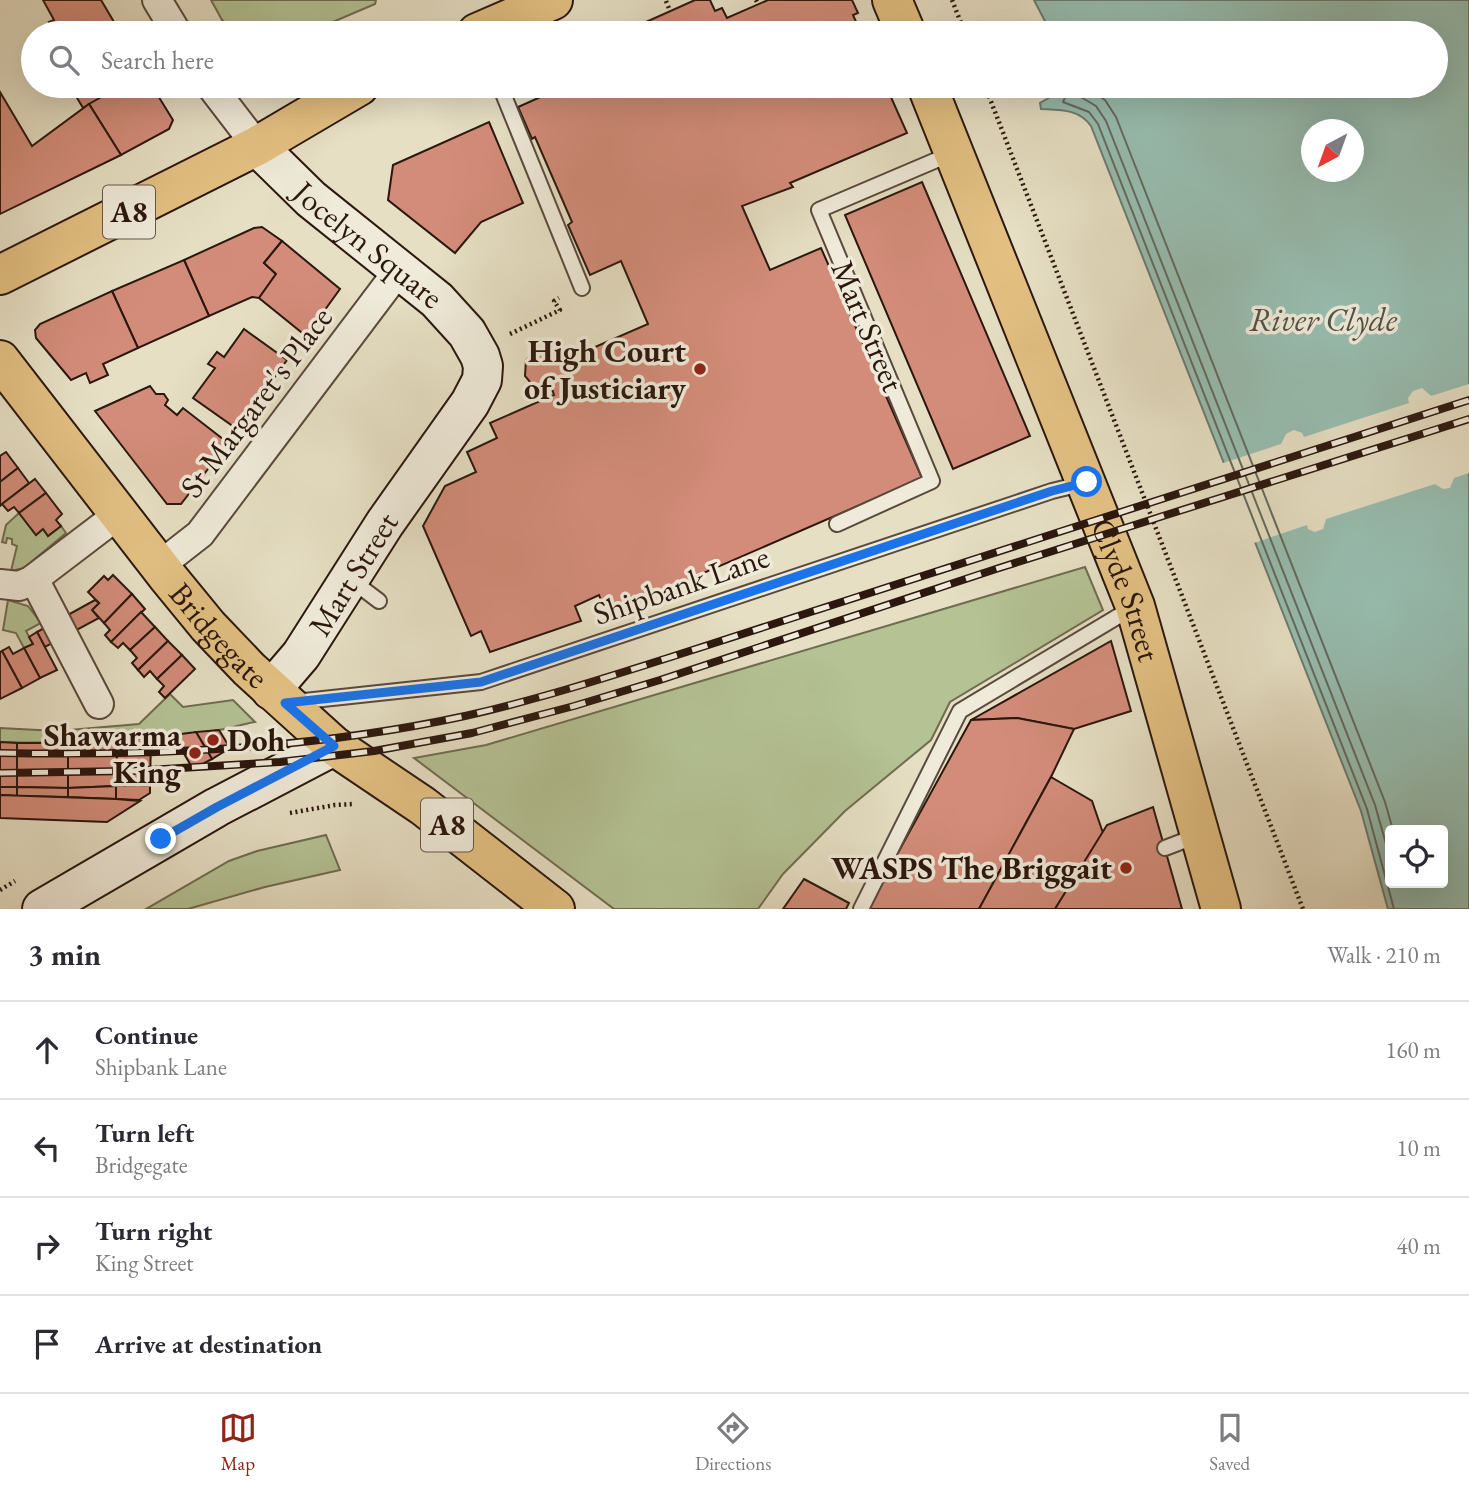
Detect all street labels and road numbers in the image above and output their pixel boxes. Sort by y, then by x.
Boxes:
street label: Jocelyn Square [282,170,452,318]
road number: A8 [103,186,155,238]
street label: Mart Street [822,254,914,398]
street label: St Margaret's Place [170,298,342,506]
street label: Mart Street [299,504,407,644]
street label: Clyde Street [1081,512,1171,666]
street label: Shipbank Lane [587,535,775,635]
street label: Bridgegate [160,574,278,698]
road number: A8 [421,798,473,852]

